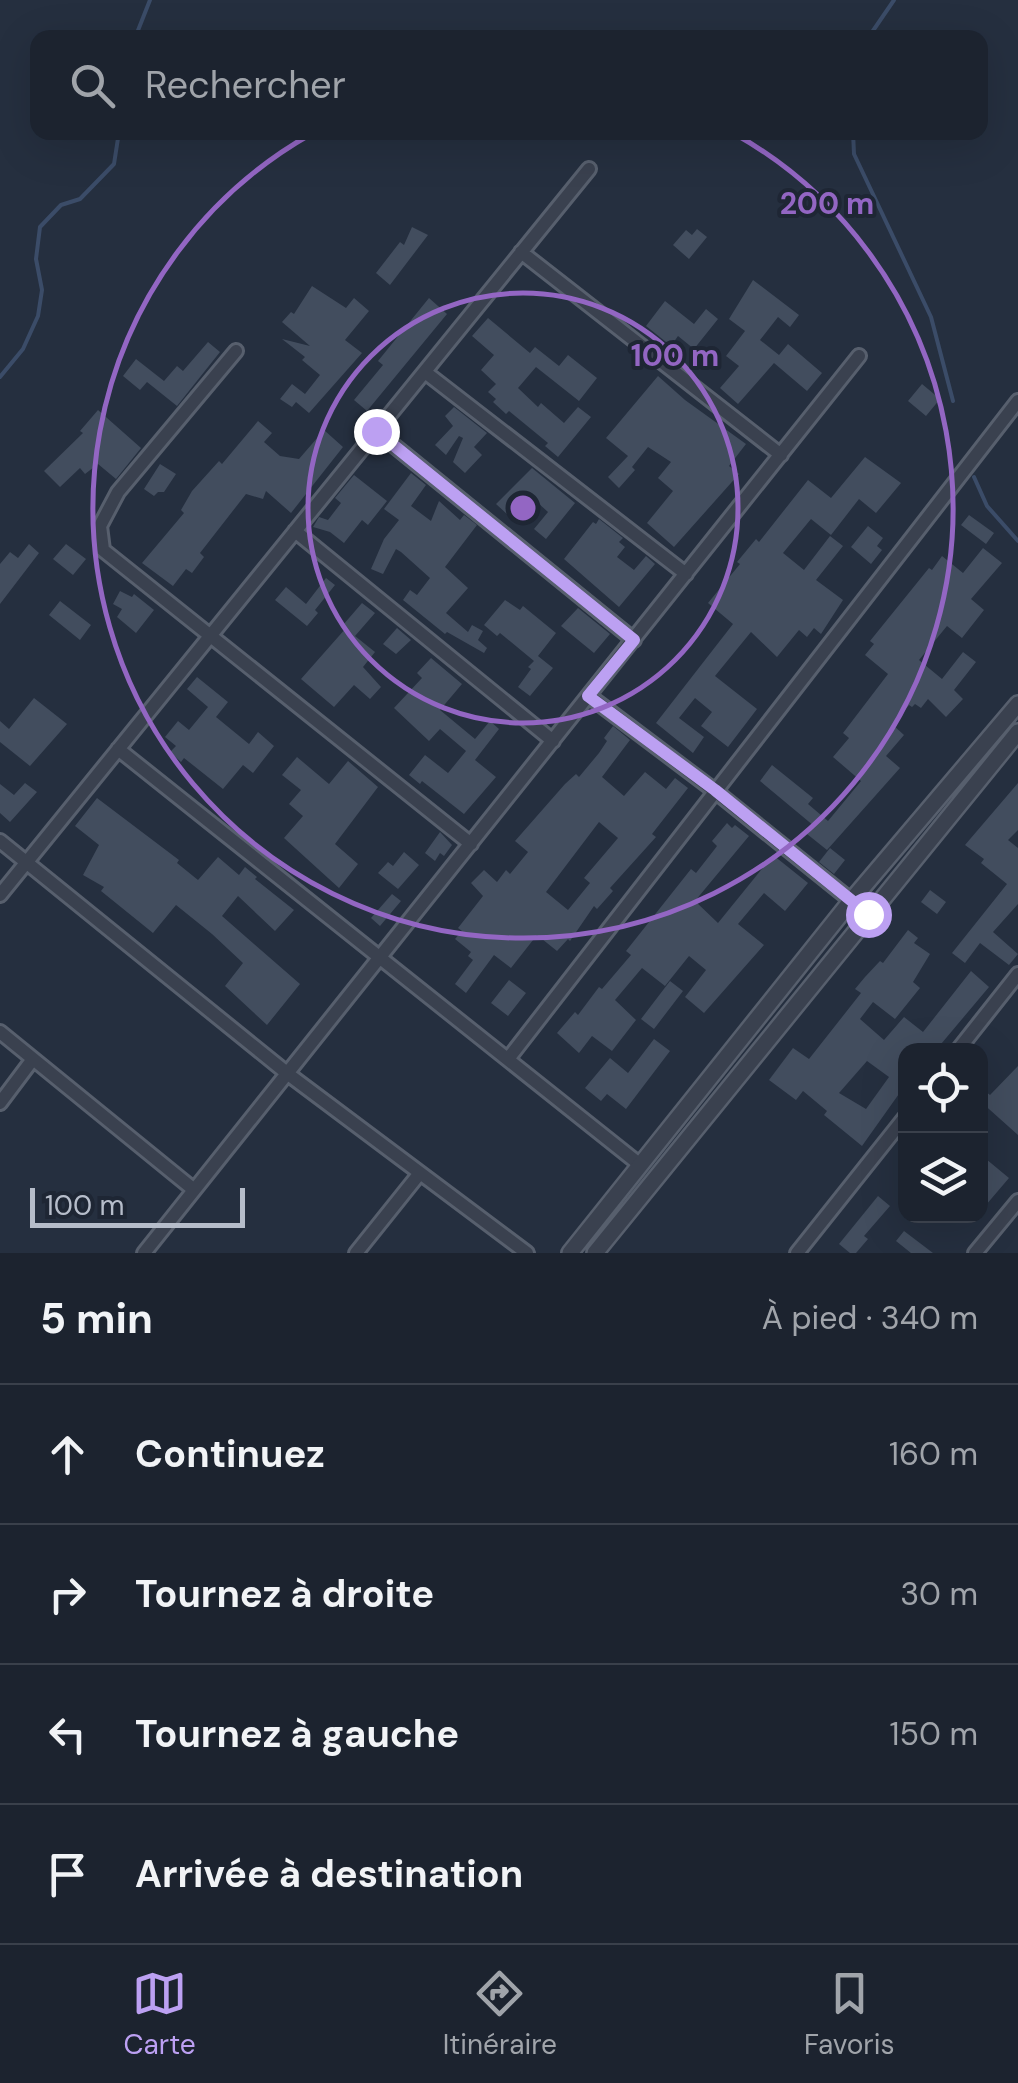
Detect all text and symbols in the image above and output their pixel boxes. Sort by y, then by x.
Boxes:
search box [30,30,988,140]
icon: search [65,58,120,113]
text: Rechercher [145,60,346,110]
text: 200 m [780,184,874,223]
text: 100 m [631,336,719,375]
route end [354,409,400,455]
centre of rings [505,490,541,526]
route start [846,892,892,938]
map controls [898,1043,988,1223]
button: locate [898,1043,988,1133]
button: layers [898,1133,988,1223]
scale bar [30,1183,245,1228]
text: 100 m [45,1187,124,1224]
text: 5 min [40,1291,153,1346]
text: À pied · 340 m [762,1297,978,1339]
icon: ahead [40,1427,95,1482]
text: Continuez [135,1429,325,1479]
text: 160 m [889,1433,978,1475]
icon: right [40,1567,95,1622]
text: Tournez à droite [135,1569,434,1619]
text: 30 m [900,1573,978,1615]
icon: left [40,1707,95,1762]
text: Tournez à gauche [135,1709,459,1759]
text: 150 m [890,1713,978,1755]
icon: arrive [40,1847,95,1902]
text: Arrivée à destination [135,1849,523,1899]
tab: Carte [124,1966,196,2063]
tab: Itinéraire [443,1966,557,2063]
tab: Favoris [804,1966,894,2063]

